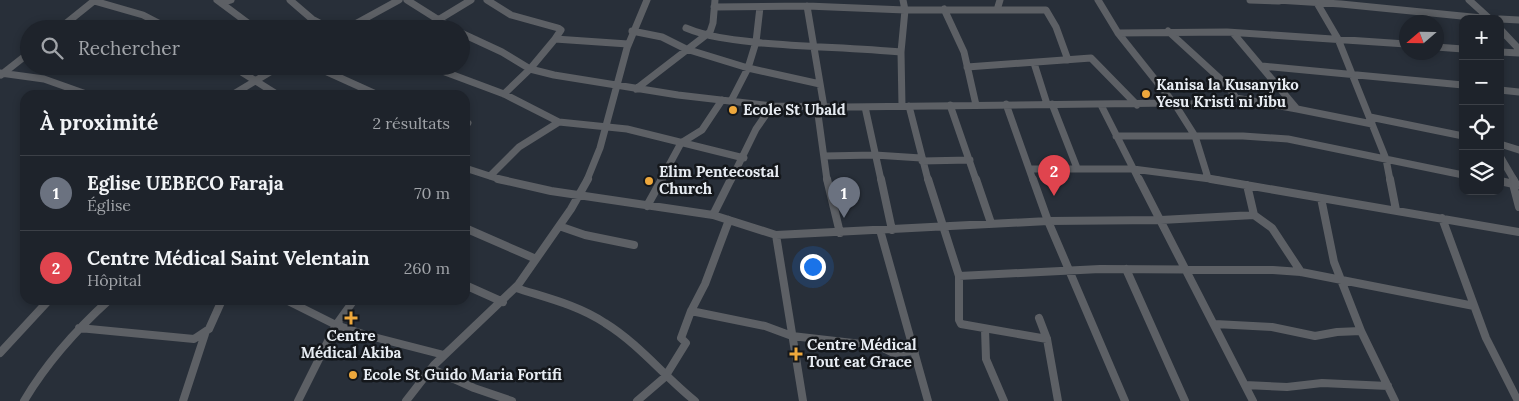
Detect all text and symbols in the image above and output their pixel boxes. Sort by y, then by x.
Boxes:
north arrow [1399,15,1444,60]
map controls [1459,15,1504,195]
button: + [1459,15,1504,60]
search box [20,20,470,75]
icon: search [38,34,66,62]
text: Rechercher [78,36,180,60]
button: − [1459,60,1504,105]
place label: Kanisa la Kusanyiko Yesu Kristi ni Jibu [1156,75,1299,111]
marker: Kanisa la Kusanyiko Yesu Kristi ni Jibu [1140,88,1152,100]
place label: Ecole St Ubald [743,100,846,119]
marker: Ecole St Ubald [727,104,739,116]
button: locate [1459,105,1504,150]
text: À proximité [40,109,158,136]
text: 2 résultats [372,113,450,133]
button: layers [1459,150,1504,195]
pin: 2 [1038,155,1070,196]
place label: Elim Pentecostal Church [659,162,779,198]
text: Eglise UEBECO Faraja [87,171,284,195]
marker: Elim Pentecostal Church [643,175,655,187]
pin: 1 [828,177,860,218]
text: 1 [53,183,59,203]
text: 70 m [414,183,450,203]
text: Église [87,195,131,215]
text: Centre Médical Saint Velentain [87,246,370,270]
your location [800,254,826,280]
text: 2 [52,258,60,278]
text: 260 m [404,258,450,278]
text: Hôpital [87,270,142,290]
marker: Centre Médical Akiba [344,311,358,325]
place label: Centre Médical Akiba [301,326,401,362]
place label: Centre Médical Tout eat Grace [807,335,917,371]
marker: Centre Médical Tout eat Grace [789,347,803,361]
place label: Ecole St Guido Maria Fortifi [363,365,562,384]
marker: Ecole St Guido Maria Fortifi [347,369,359,381]

